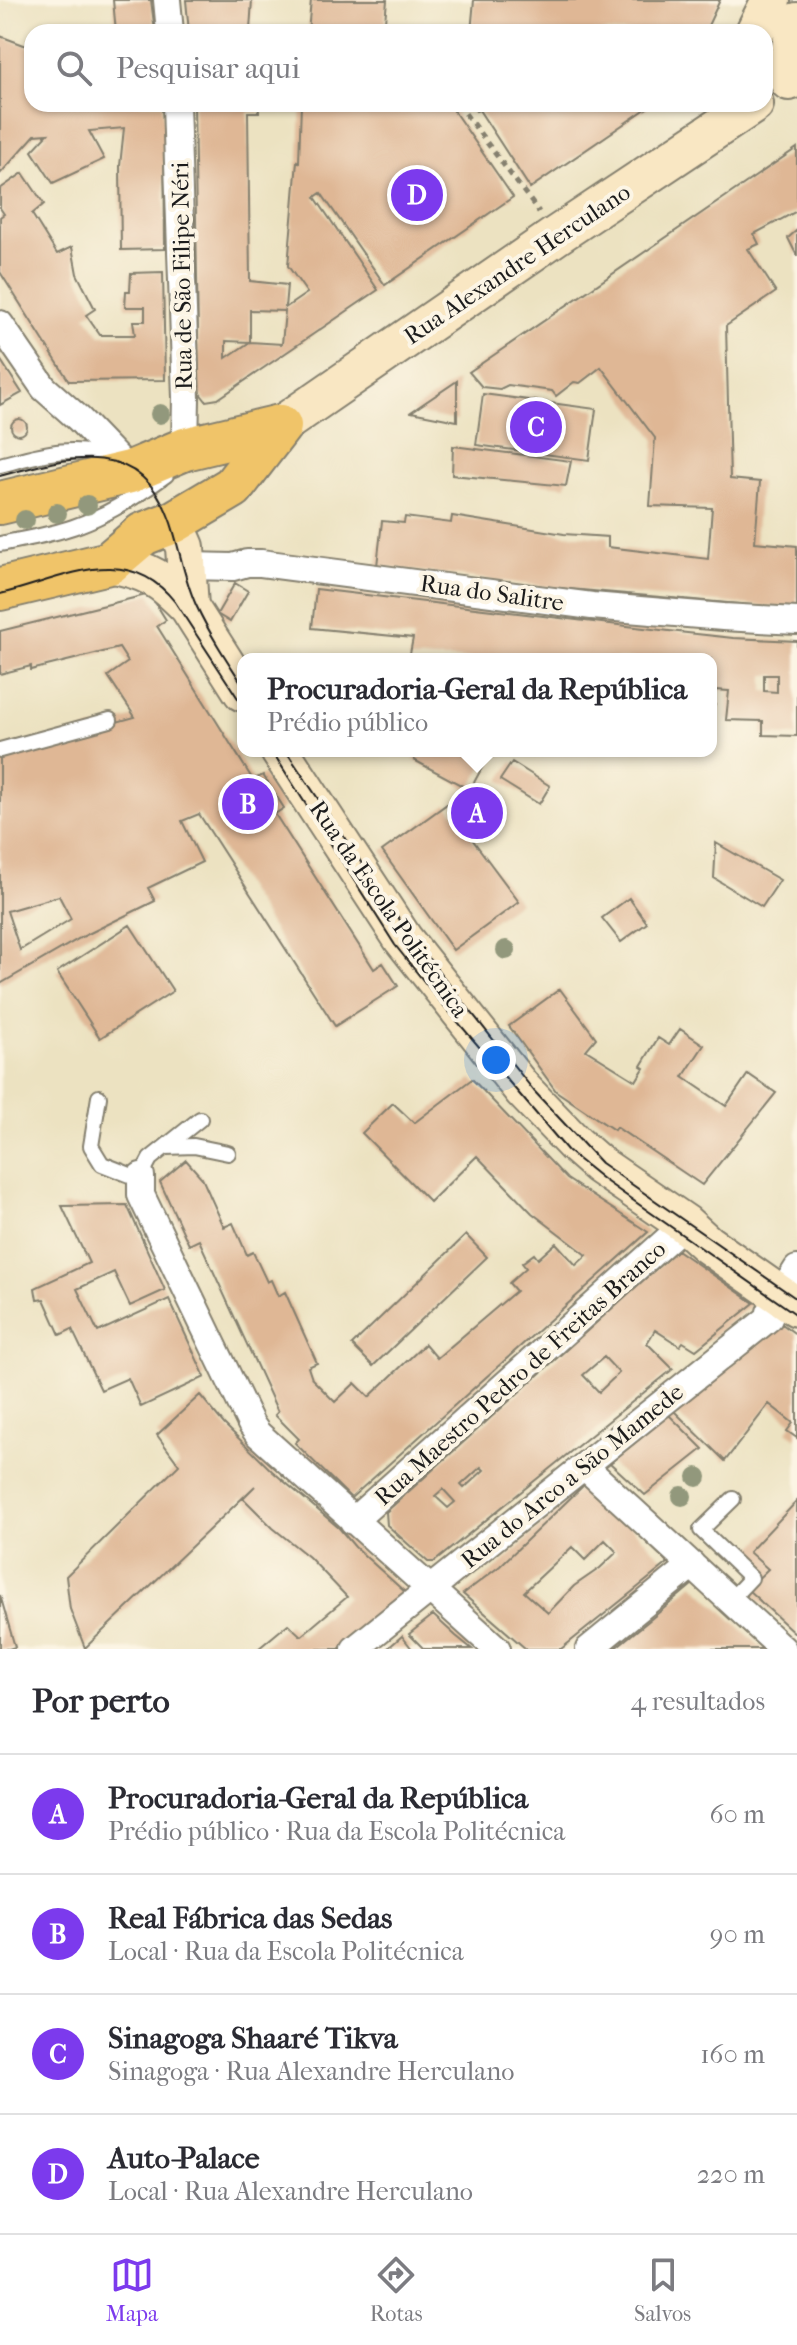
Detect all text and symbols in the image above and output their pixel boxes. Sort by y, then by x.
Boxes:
search box [24,24,773,112]
icon: search [52,46,96,90]
text: Pesquisar aqui [116,51,300,86]
street label: Rua de São Filipe Néri [166,162,198,390]
pin: D [391,165,443,225]
street label: Rua Alexandre Herculano [399,178,635,350]
pin: C [510,397,562,457]
street label: Rua do Salitre [418,569,566,617]
popup [237,653,717,757]
text: Procuradoria-Geral da República [267,672,687,707]
text: Prédio público [267,707,428,738]
pin: B [222,774,274,834]
pin: A [451,783,503,843]
street label: Rua da Escola Politécnica [303,795,475,1024]
your location [476,1040,516,1080]
street label: Rua Maestro Pedro de Freitas Branco [369,1235,671,1511]
street label: Rua do Arco a São Mamede [455,1378,689,1574]
text: Por perto [32,1681,170,1721]
text: 4 resultados [631,1686,765,1717]
text: Procuradoria-Geral da República [108,1781,528,1816]
text: A [50,1799,66,1830]
text: 60 m [709,1799,765,1830]
text: Prédio público · Rua da Escola Politécnica [108,1816,565,1847]
text: Real Fábrica das Sedas [108,1901,392,1936]
text: B [50,1919,66,1950]
text: 90 m [710,1919,765,1950]
text: Local · Rua da Escola Politécnica [108,1936,464,1967]
text: Sinagoga Shaaré Tikva [108,2021,398,2056]
text: C [49,2039,67,2070]
text: 160 m [700,2039,765,2070]
text: Sinagoga · Rua Alexandre Herculano [108,2056,514,2087]
text: Auto-Palace [108,2141,260,2176]
text: D [48,2159,68,2190]
text: 220 m [697,2159,765,2190]
text: Local · Rua Alexandre Herculano [108,2176,473,2207]
tab: Mapa [106,2253,158,2327]
tab: Rotas [370,2253,423,2327]
tab: Salvos [634,2253,691,2327]

